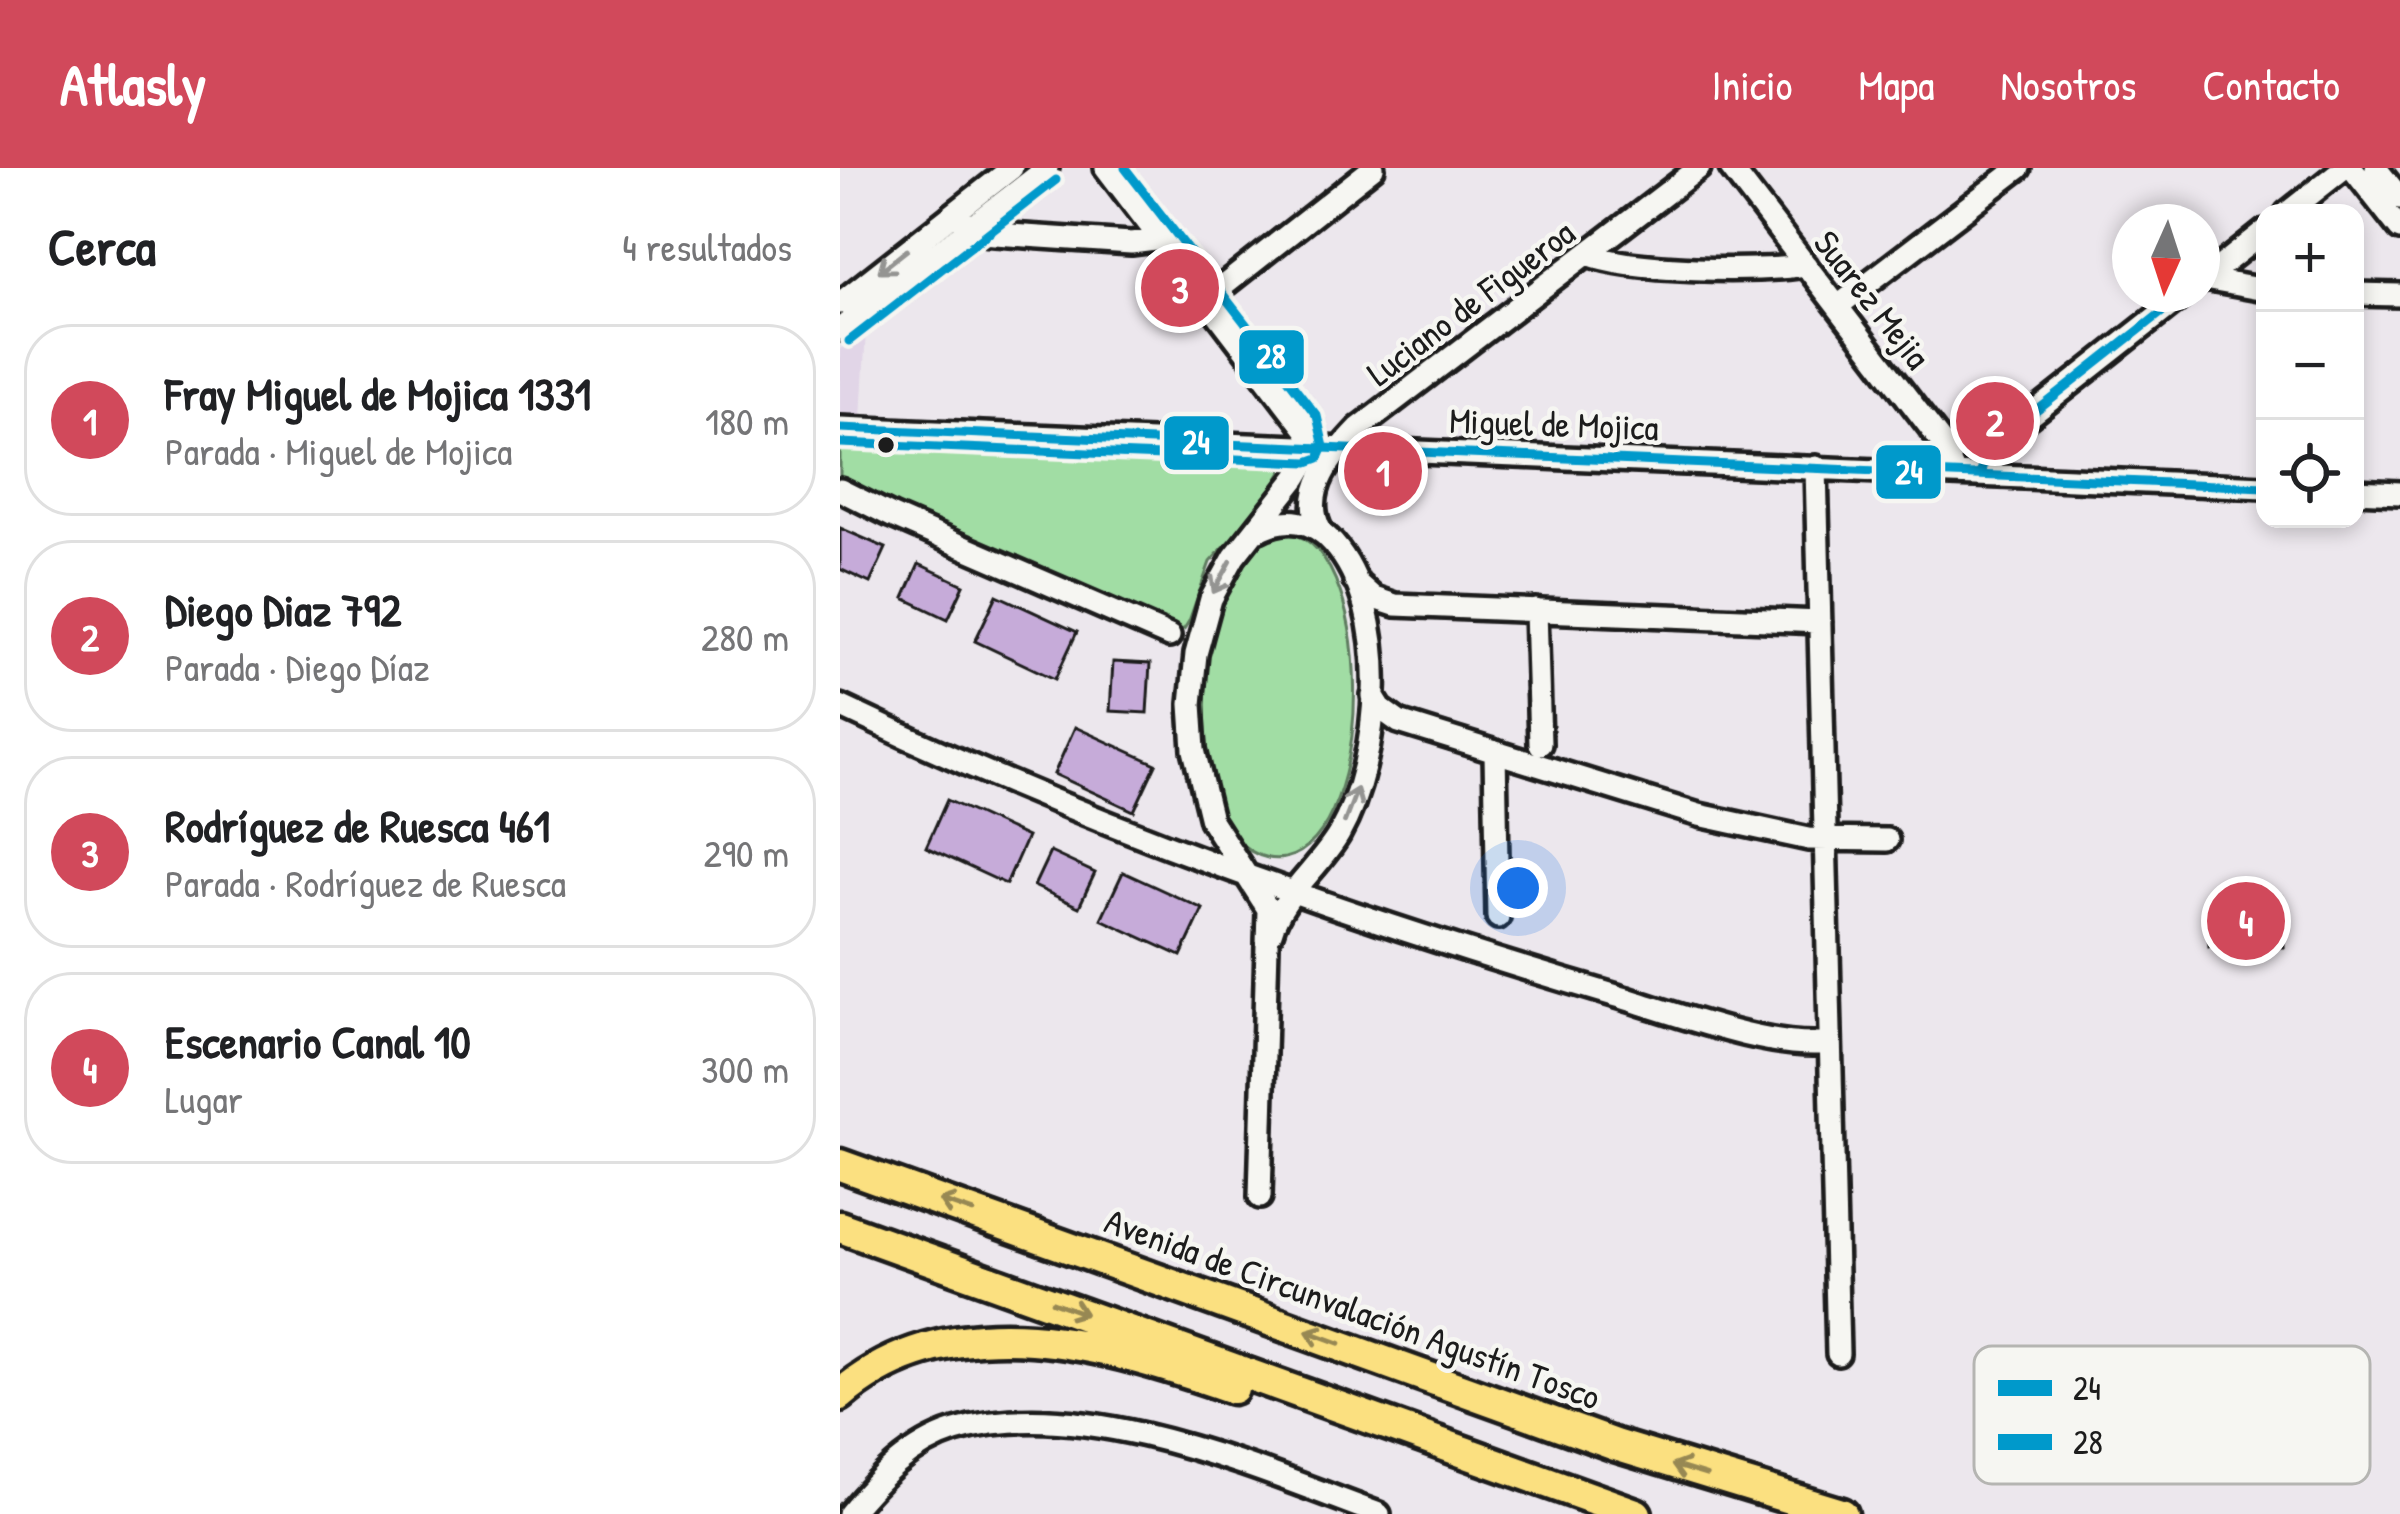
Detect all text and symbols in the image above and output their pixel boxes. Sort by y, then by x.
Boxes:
text: Atlasly [60,46,206,123]
text: Inicio [1712,56,1792,113]
text: Mapa [1858,56,1934,113]
text: Nosotros [2000,56,2136,113]
text: Contacto [2202,56,2340,113]
north arrow [2112,204,2220,312]
map controls [2256,204,2364,528]
button: + [2256,204,2364,312]
street label: Luciano de Figueroa [1356,208,1584,396]
text: Cerca [48,212,156,281]
text: 4 resultados [622,220,792,273]
street label: Suarez Mejia [1803,220,1943,378]
pin: 3 [1141,243,1219,333]
one-way arrow [878,247,910,274]
button: − [2256,312,2364,420]
line badge: 28 [1237,328,1306,386]
text: 28 [1256,334,1286,378]
text: Fray Miguel de Mojica 1331 [165,363,591,424]
pin: 2 [1956,376,2034,466]
text: 1 [83,394,97,447]
text: 180 m [705,394,789,447]
street label: Miguel de Mojica [1449,395,1659,451]
line badge: 24 [1162,414,1231,472]
text: 24 [1182,420,1210,464]
button: locate [2256,420,2364,528]
text: Parada · Miguel de Mojica [165,424,512,477]
pin: 1 [1344,426,1422,516]
unlabelled marker [875,434,897,456]
line badge: 24 [1874,443,1943,501]
text: 24 [1895,450,1923,494]
one-way arrow [1210,559,1234,594]
text: Diego Diaz 792 [165,579,401,640]
text: 2 [81,610,99,663]
text: 280 m [701,610,789,663]
text: Parada · Diego Díaz [165,640,430,693]
one-way arrow [1342,787,1364,824]
text: Rodríguez de Ruesca 461 [165,795,550,856]
text: 3 [81,826,99,879]
text: 290 m [703,826,789,879]
text: Parada · Rodríguez de Ruesca [165,856,566,909]
your location [1488,858,1548,918]
pin: 4 [2207,876,2285,966]
text: Escenario Canal 10 [165,1011,471,1072]
text: 4 [83,1042,97,1095]
text: 300 m [701,1042,789,1095]
text: Lugar [165,1072,243,1125]
one-way arrow [938,1194,975,1215]
street label: Avenida de Circunvalación Agustín Tosco [1098,1195,1608,1421]
one-way arrow [1050,1299,1087,1321]
one-way arrow [1305,1325,1342,1347]
legend [1974,1346,2370,1484]
text: 24 [2073,1366,2101,1410]
text: 28 [2073,1420,2103,1464]
one-way arrow [1671,1458,1709,1480]

